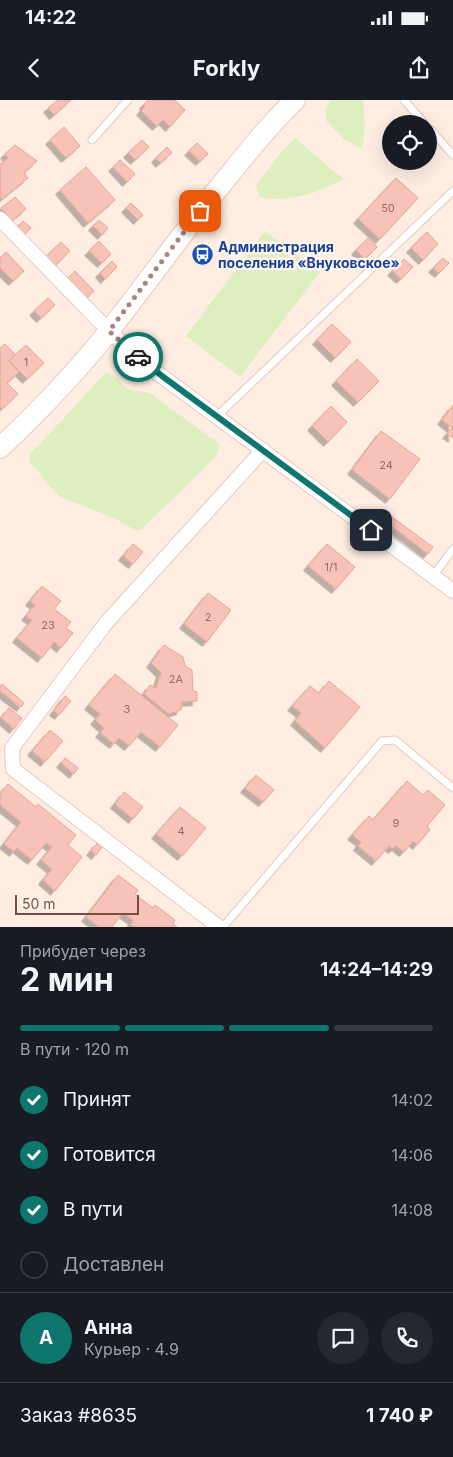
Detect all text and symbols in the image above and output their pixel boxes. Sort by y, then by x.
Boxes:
text: 14:22 [25,6,76,29]
icon: back [20,54,48,82]
icon: share [405,54,433,82]
text: Forkly [193,55,260,81]
map controls [382,115,437,170]
button: locate [382,115,437,170]
pin [179,190,221,232]
icon: bag [186,197,214,225]
house number: 50 [381,201,395,215]
place label: Администрация поселения «Внуковское» [218,238,400,271]
bus stop icon: Администрация поселения «Внуковское» [190,243,214,267]
courier [113,332,163,382]
icon: car [124,343,152,371]
house number: 1 [24,355,28,369]
house number: 24 [379,458,393,472]
pin [350,509,392,551]
icon: home [357,516,385,544]
house number: 1/1 [325,560,337,574]
house number: 2 [205,610,211,624]
house number: 23 [41,618,55,632]
house number: 2А [169,672,184,686]
house number: 3 [124,702,131,716]
house number: 9 [393,816,400,830]
house number: 4 [177,824,185,838]
scale bar [15,892,139,915]
text: 50 m [22,895,56,912]
text: Прибудет через [20,941,146,961]
text: 14:24–14:29 [320,958,433,981]
text: 2 мин [20,960,114,999]
text: В пути · 120 m [20,1039,129,1059]
icon: check [20,1086,48,1114]
text: Принят [63,1088,131,1111]
text: 14:02 [392,1090,433,1110]
icon: check [20,1141,48,1169]
text: Готовится [63,1143,156,1166]
text: 14:06 [392,1145,433,1165]
icon: check [20,1196,48,1224]
text: В пути [63,1198,123,1221]
text: 14:08 [392,1200,433,1220]
text: Доставлен [63,1253,164,1276]
button: chat [317,1312,369,1364]
button: phone [381,1312,433,1364]
text: Анна [84,1316,133,1339]
text: А [39,1326,53,1349]
text: Курьер · 4.9 [84,1339,179,1359]
text: Заказ #8635 [20,1404,137,1427]
text: 1 740 ₽ [366,1404,433,1427]

